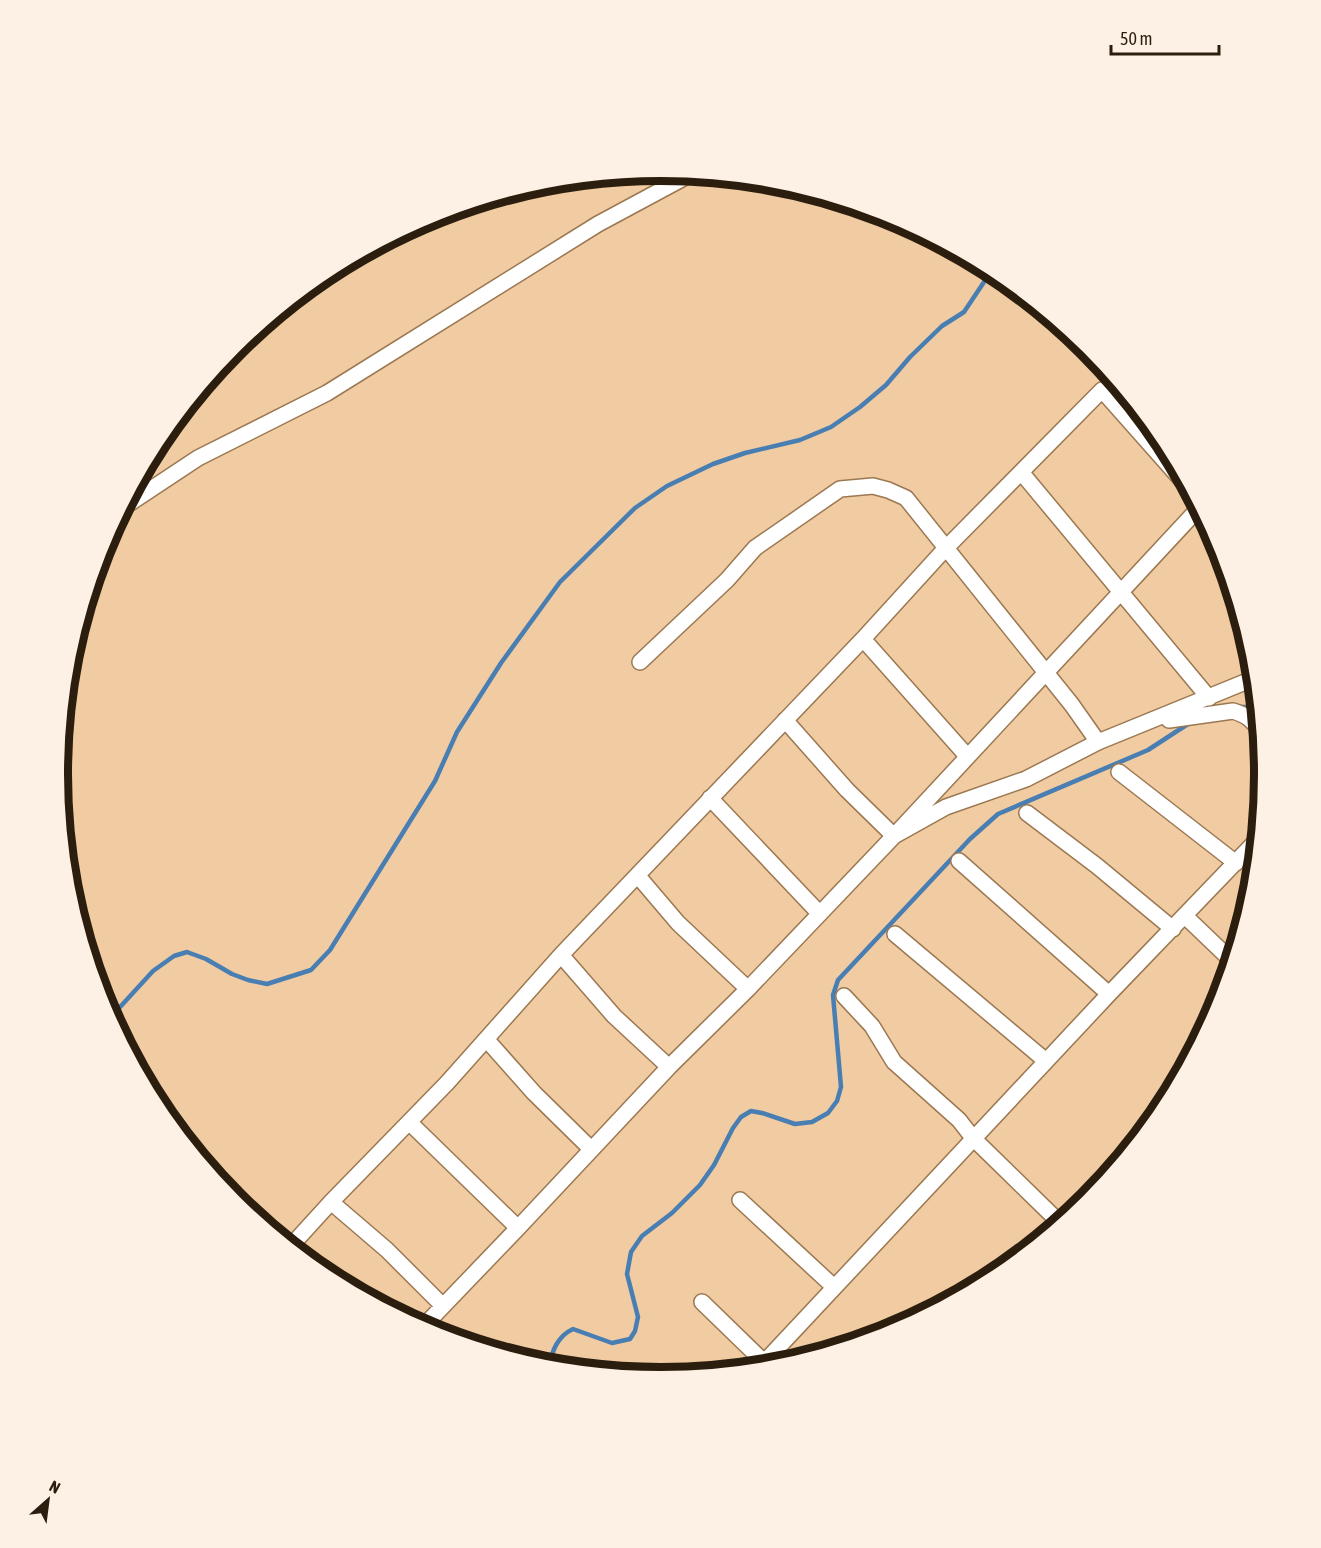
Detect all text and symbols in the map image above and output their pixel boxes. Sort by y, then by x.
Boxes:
scale bar [1111,18,1219,56]
text: 50 m [1120,28,1152,49]
north arrow [18,1470,78,1530]
text: N [47,1477,63,1497]

